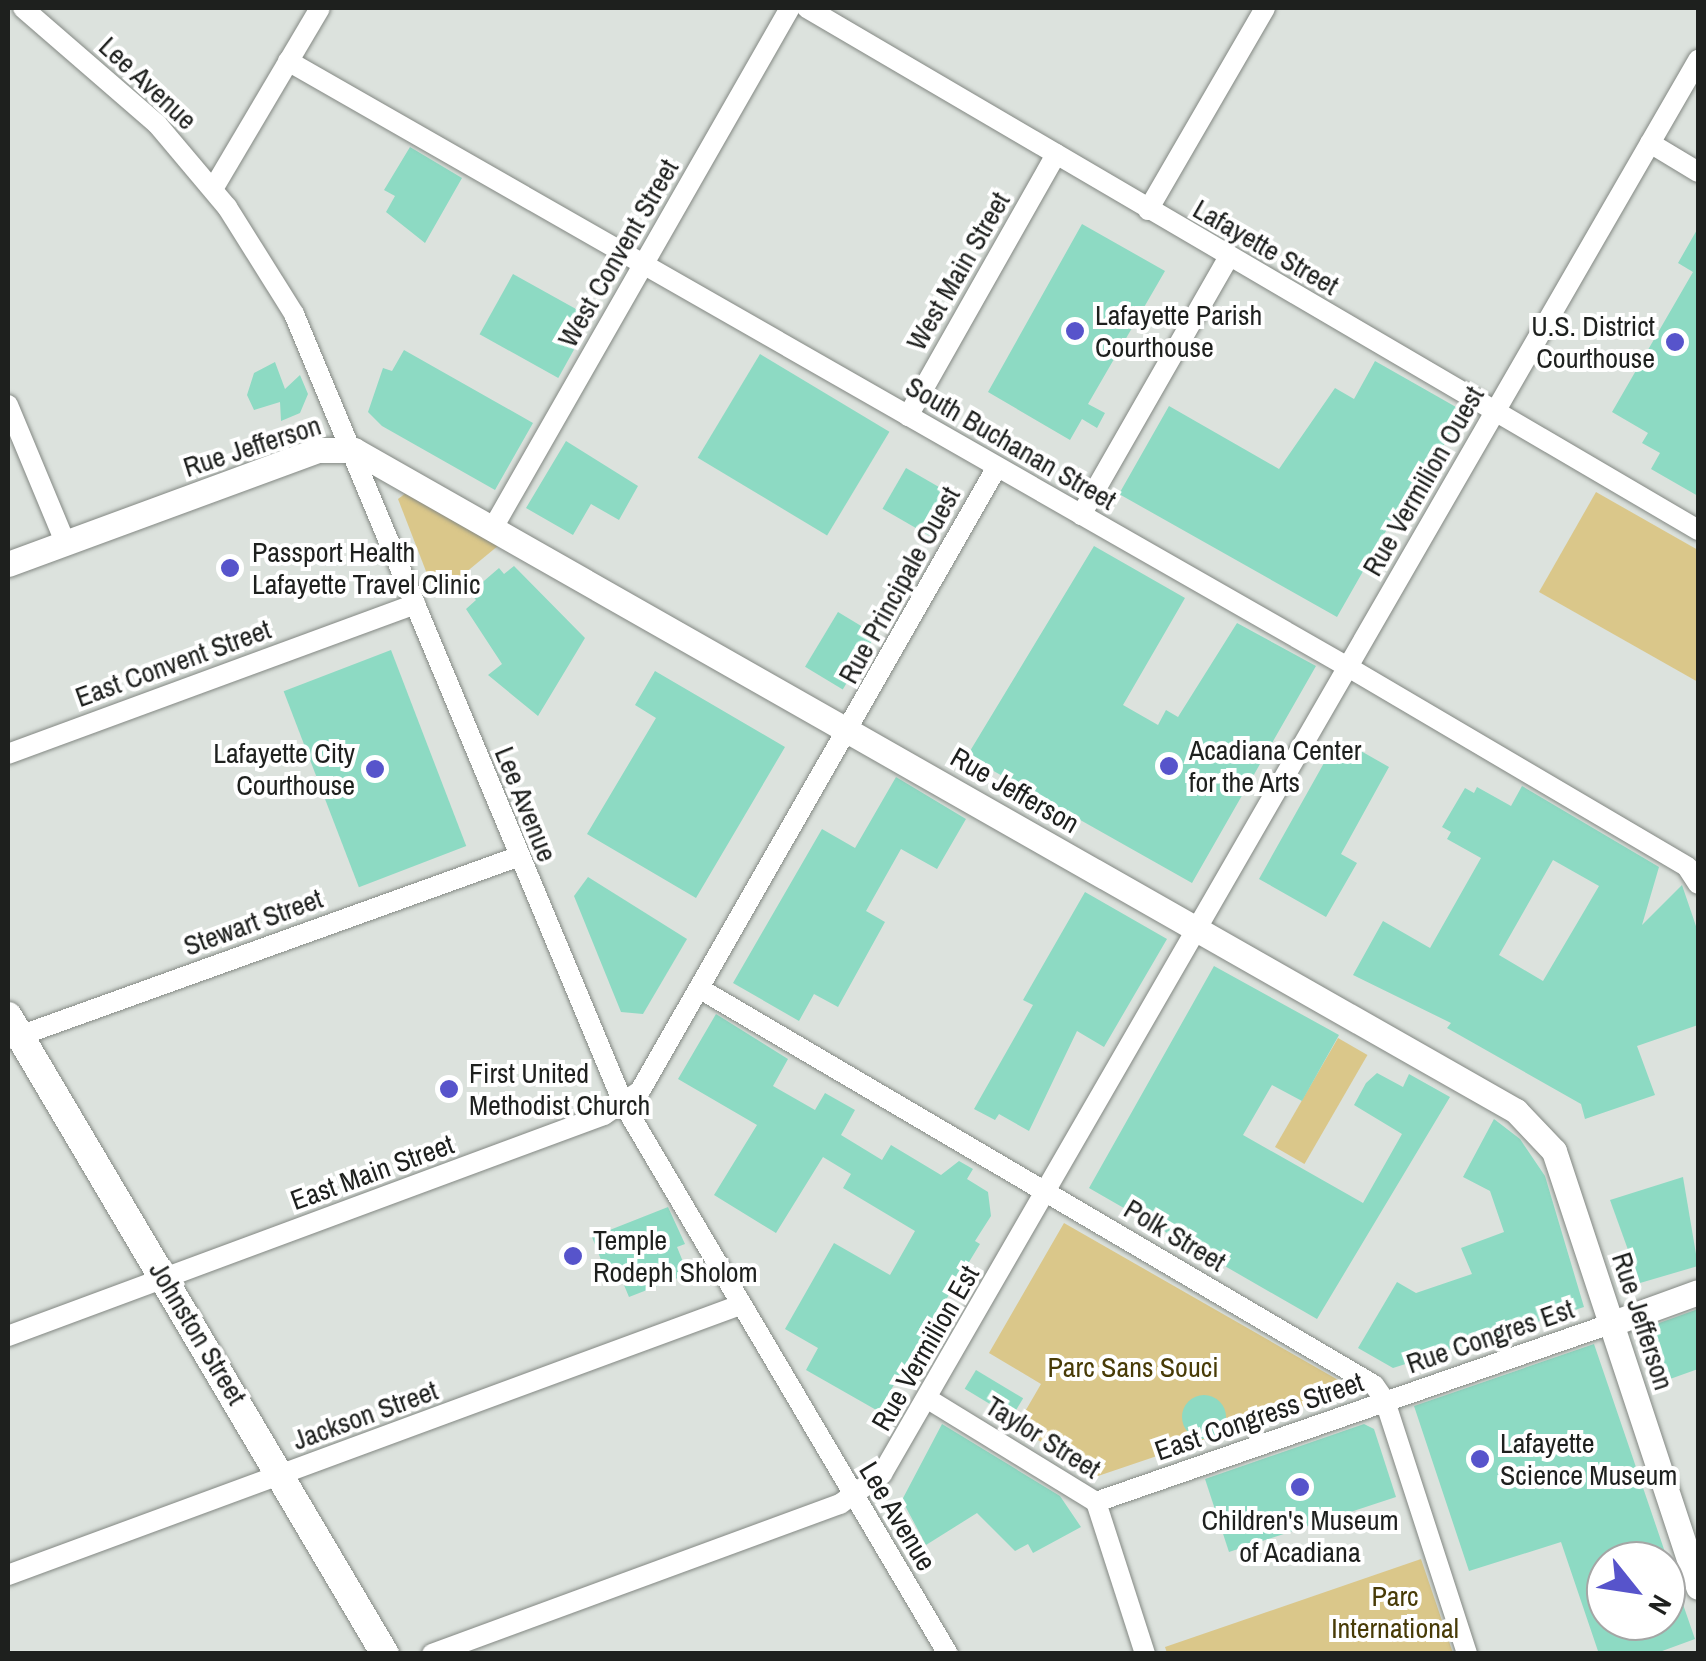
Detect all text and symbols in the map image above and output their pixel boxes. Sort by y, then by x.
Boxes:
street label: Lee Avenue [92,29,204,137]
street label: West Convent Street [551,153,685,353]
street label: West Main Street [899,186,1017,356]
street label: Lafayette Street [1187,192,1345,302]
place label: Lafayette Parish Courthouse [1095,298,1262,364]
place label: U.S. District Courthouse [1531,309,1655,375]
marker: Lafayette Parish Courthouse [1064,320,1086,342]
marker: U.S. District Courthouse [1664,331,1686,353]
street label: South Buchanan Street [900,369,1122,517]
street label: Rue Vermilion Ouest [1355,380,1491,582]
street label: Rue Jefferson [179,408,325,484]
street label: Rue Principale Ouest [831,481,967,689]
place label: Passport Health Lafayette Travel Clinic [252,535,481,601]
marker: Passport Health Lafayette Travel Clinic [217,555,243,581]
street label: East Convent Street [71,612,275,714]
place label: Acadiana Center for the Arts [1189,733,1361,799]
place label: Lafayette City Courthouse [213,736,355,802]
street label: Rue Jefferson [945,740,1085,840]
street label: Lee Avenue [488,741,564,867]
marker: Acadiana Center for the Arts [1158,755,1180,777]
marker: Lafayette City Courthouse [364,758,386,780]
street label: Stewart Street [179,881,327,963]
place label: First United Methodist Church [469,1056,650,1122]
marker: First United Methodist Church [438,1078,460,1100]
street label: East Main Street [286,1127,458,1217]
street label: Polk Street [1118,1192,1232,1278]
place label: Temple Rodeph Sholom [593,1223,758,1289]
marker: Temple Rodeph Sholom [562,1245,584,1267]
street label: Rue Jefferson [1605,1248,1681,1394]
street label: Johnston Street [142,1255,254,1411]
street label: Rue Vermilion Est [864,1259,986,1437]
street label: Rue Congres Est [1402,1292,1578,1380]
park label: Parc Sans Souci [1047,1350,1219,1384]
street label: East Congress Street [1150,1365,1368,1467]
street label: Jackson Street [288,1373,442,1457]
street label: Taylor Street [979,1388,1107,1486]
place label: Lafayette Science Museum [1500,1426,1677,1492]
marker: Lafayette Science Museum [1469,1448,1491,1470]
street label: Lee Avenue [852,1455,944,1577]
marker: Children's Museum of Acadiana [1289,1476,1311,1498]
place label: Children's Museum of Acadiana [1201,1503,1399,1569]
north arrow [1586,1541,1686,1641]
park label: Parc International [1331,1579,1459,1645]
text: N [1640,1588,1681,1622]

